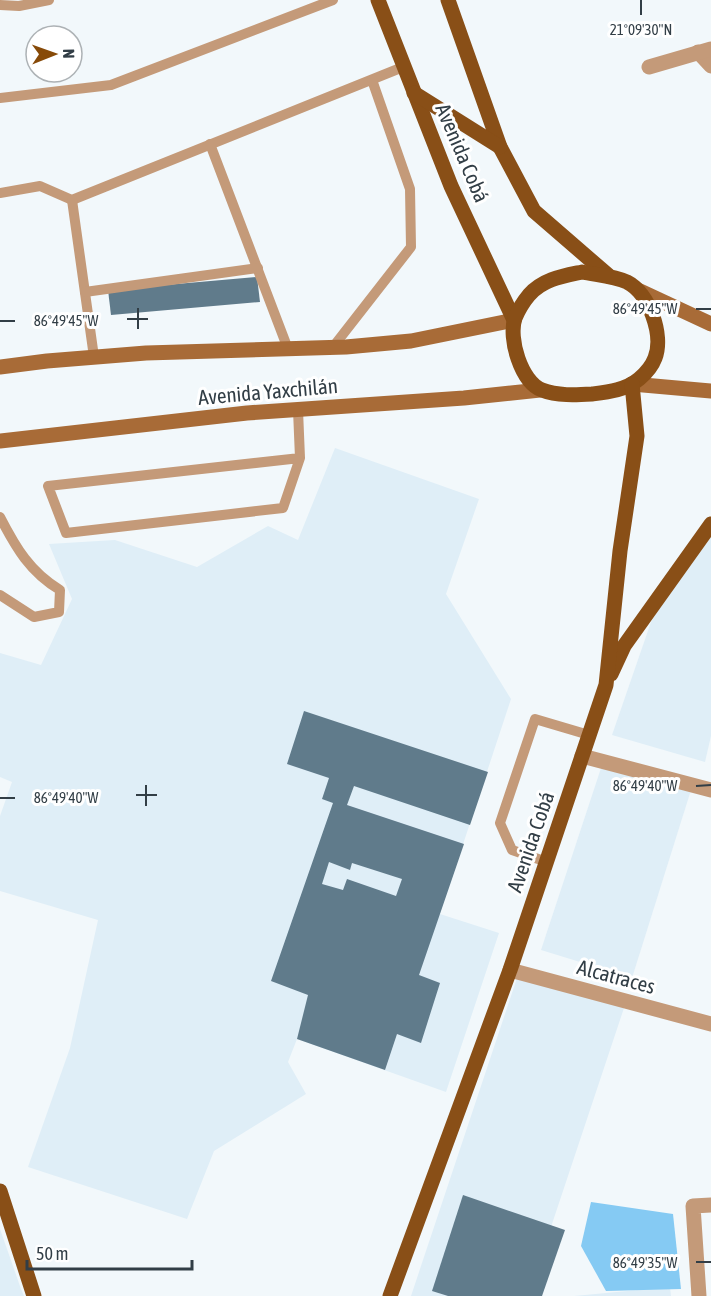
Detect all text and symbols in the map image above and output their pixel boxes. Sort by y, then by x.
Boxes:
text: 21°09'30"N [610,21,672,38]
north arrow [24,24,84,84]
text: N [60,49,78,59]
street label: Avenida Cobá [431,100,494,206]
text: 86°49'45"W [613,300,677,317]
text: 86°49'45"W [34,312,98,329]
street label: Avenida Yaxchilán [197,373,339,409]
text: 86°49'40"W [613,777,677,794]
street label: Avenida Cobá [502,788,558,895]
text: 86°49'40"W [34,789,98,806]
street label: Alcatraces [575,954,658,998]
scale bar [27,1233,192,1271]
text: 50 m [36,1243,68,1264]
text: 86°49'35"W [613,1254,677,1271]

